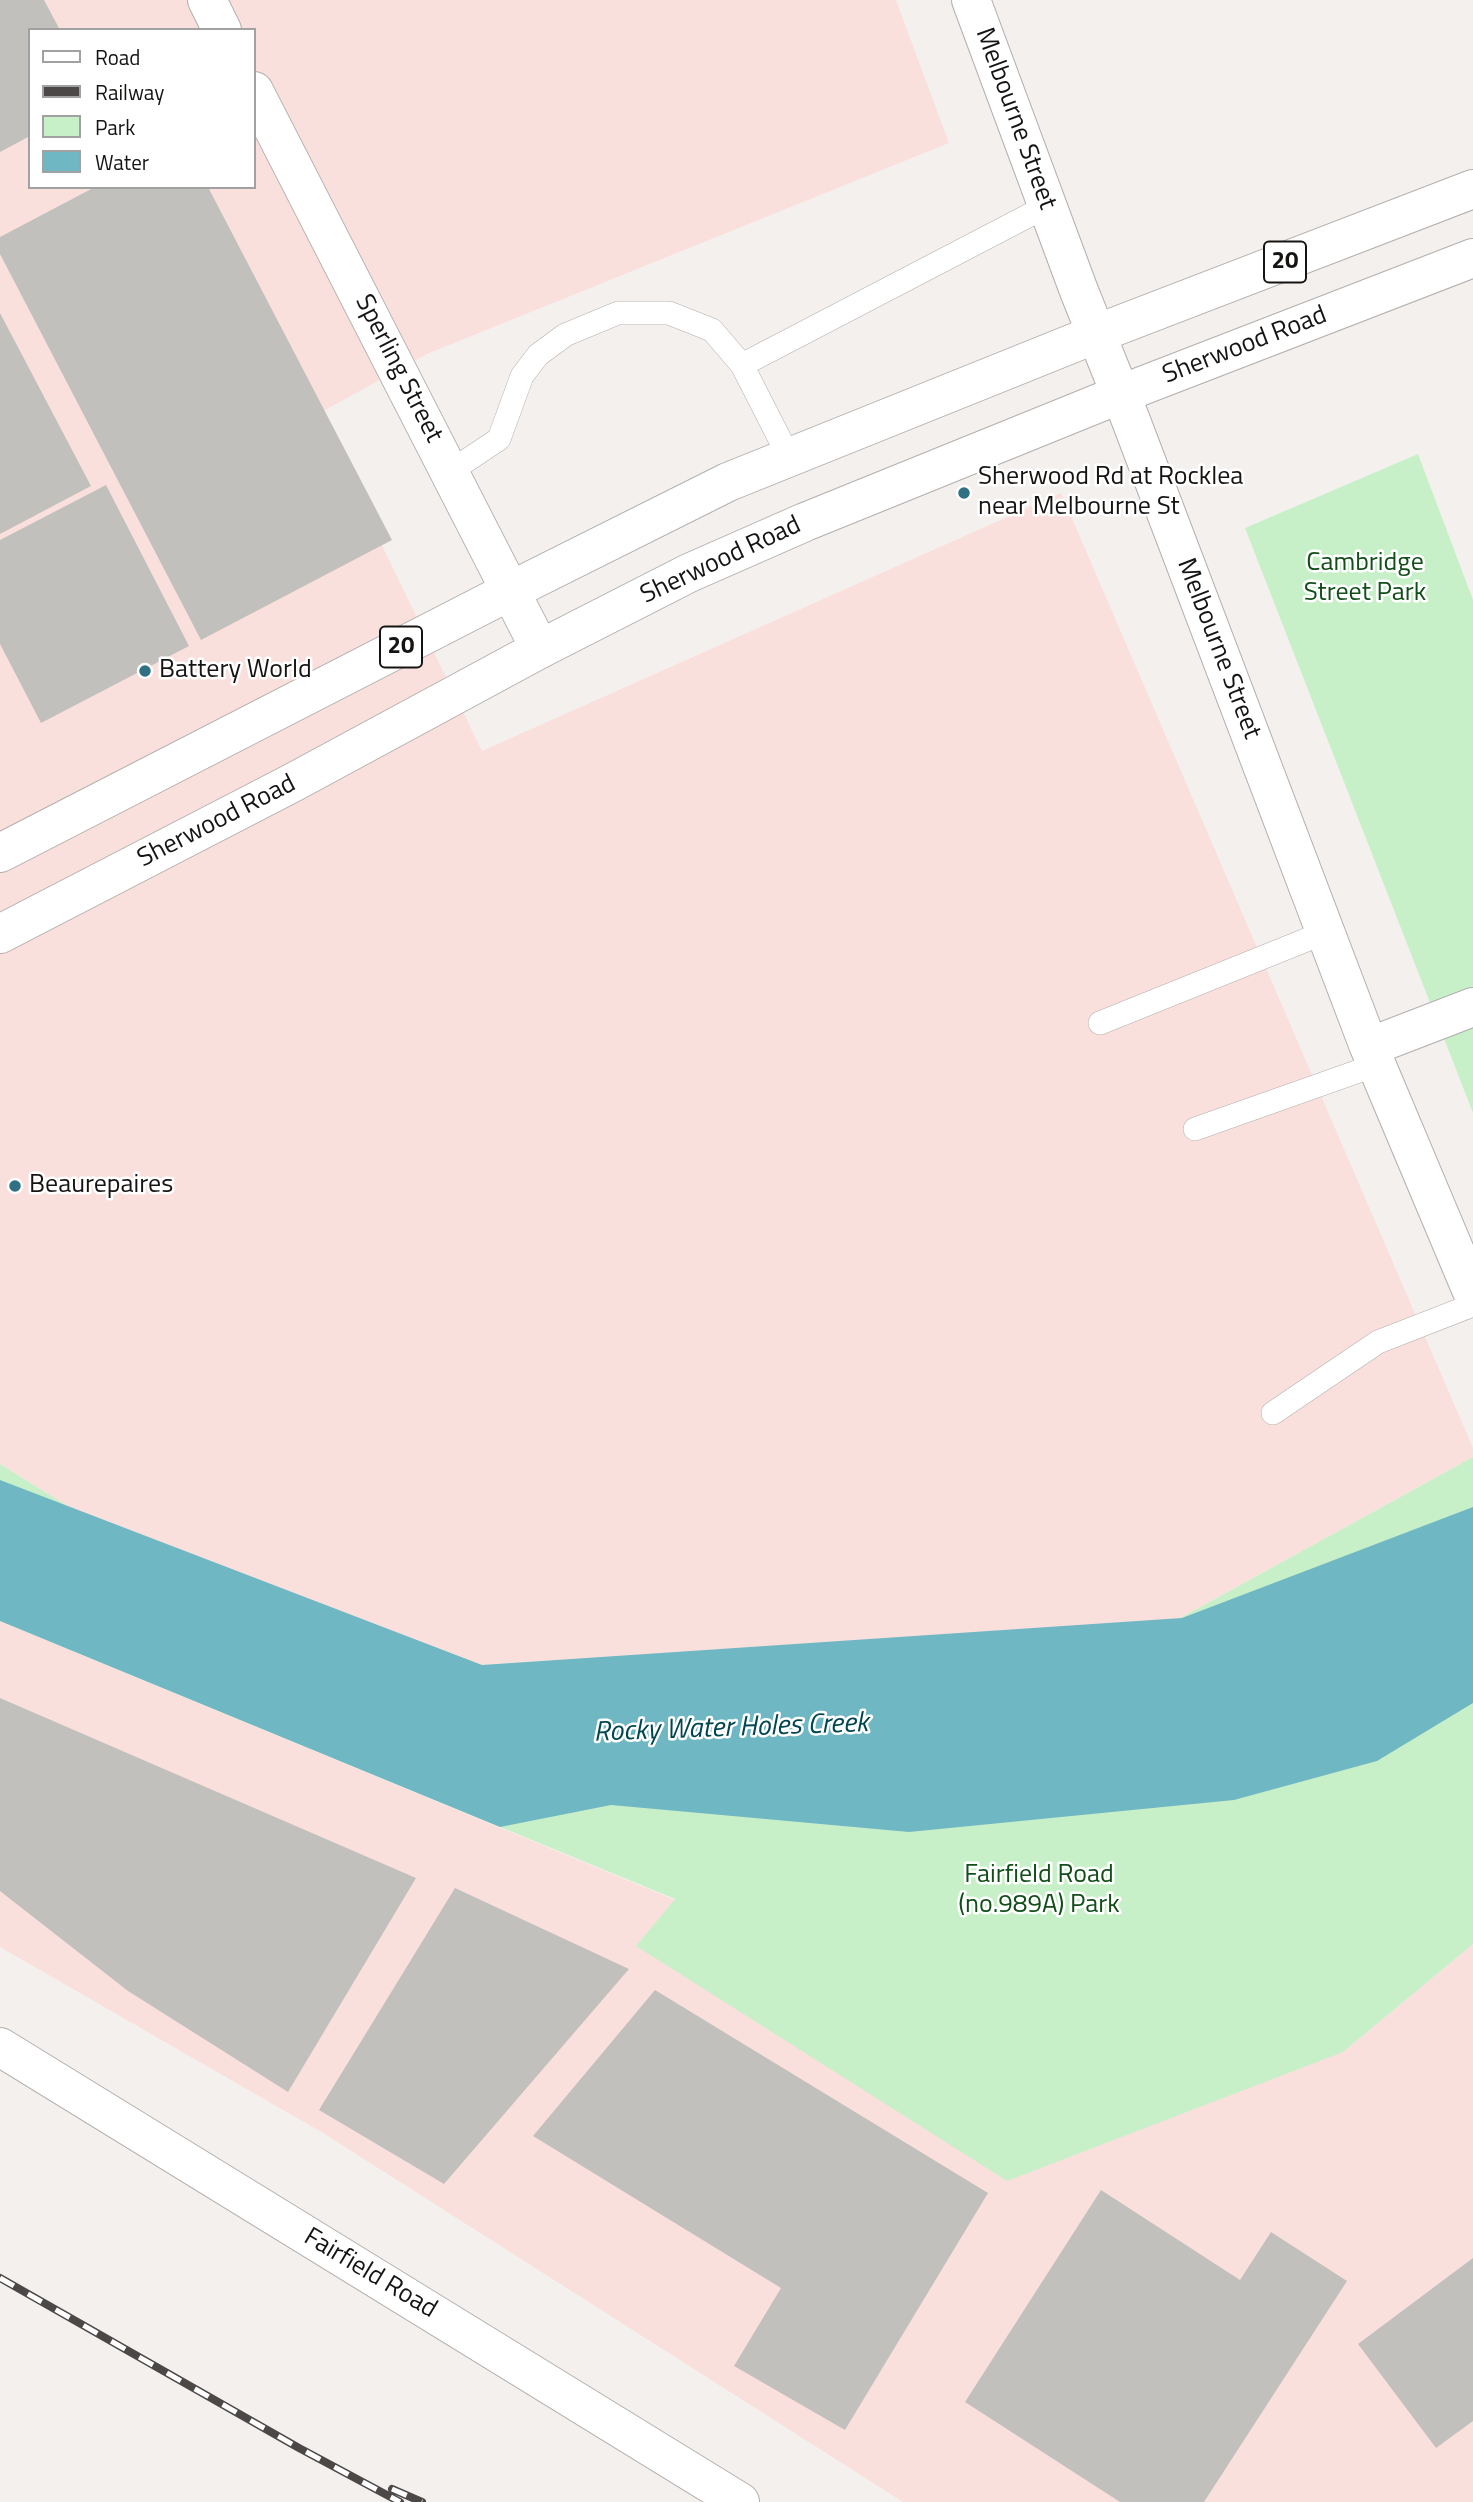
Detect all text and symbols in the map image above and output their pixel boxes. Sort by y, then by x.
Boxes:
street label: Melbourne Street [968,24,1062,214]
legend [28,28,256,189]
text: Road [95,41,140,73]
text: Railway [95,76,164,108]
text: Park [95,111,135,143]
text: Water [95,146,149,178]
road number: 20 [1264,242,1306,282]
street label: Sperling Street [347,290,449,448]
street label: Sherwood Road [1159,300,1331,392]
place label: Sherwood Rd at Rocklea near Melbourne St [978,462,1243,524]
marker: Sherwood Rd at Rocklea near Melbourne St [956,485,972,501]
street label: Sherwood Road [636,510,806,612]
park label: Cambridge Street Park [1304,548,1426,610]
street label: Melbourne Street [1169,554,1267,744]
road number: 20 [380,626,422,668]
place label: Battery World [159,655,312,687]
marker: Battery World [137,663,153,679]
street label: Sherwood Road [133,769,301,875]
place label: Beaurepaires [29,1170,173,1202]
marker: Beaurepaires [7,1178,23,1194]
water label: Rocky Water Holes Creek [593,1707,869,1751]
park label: Fairfield Road (no.989A) Park [958,1860,1120,1922]
street label: Fairfield Road [298,2222,442,2326]

